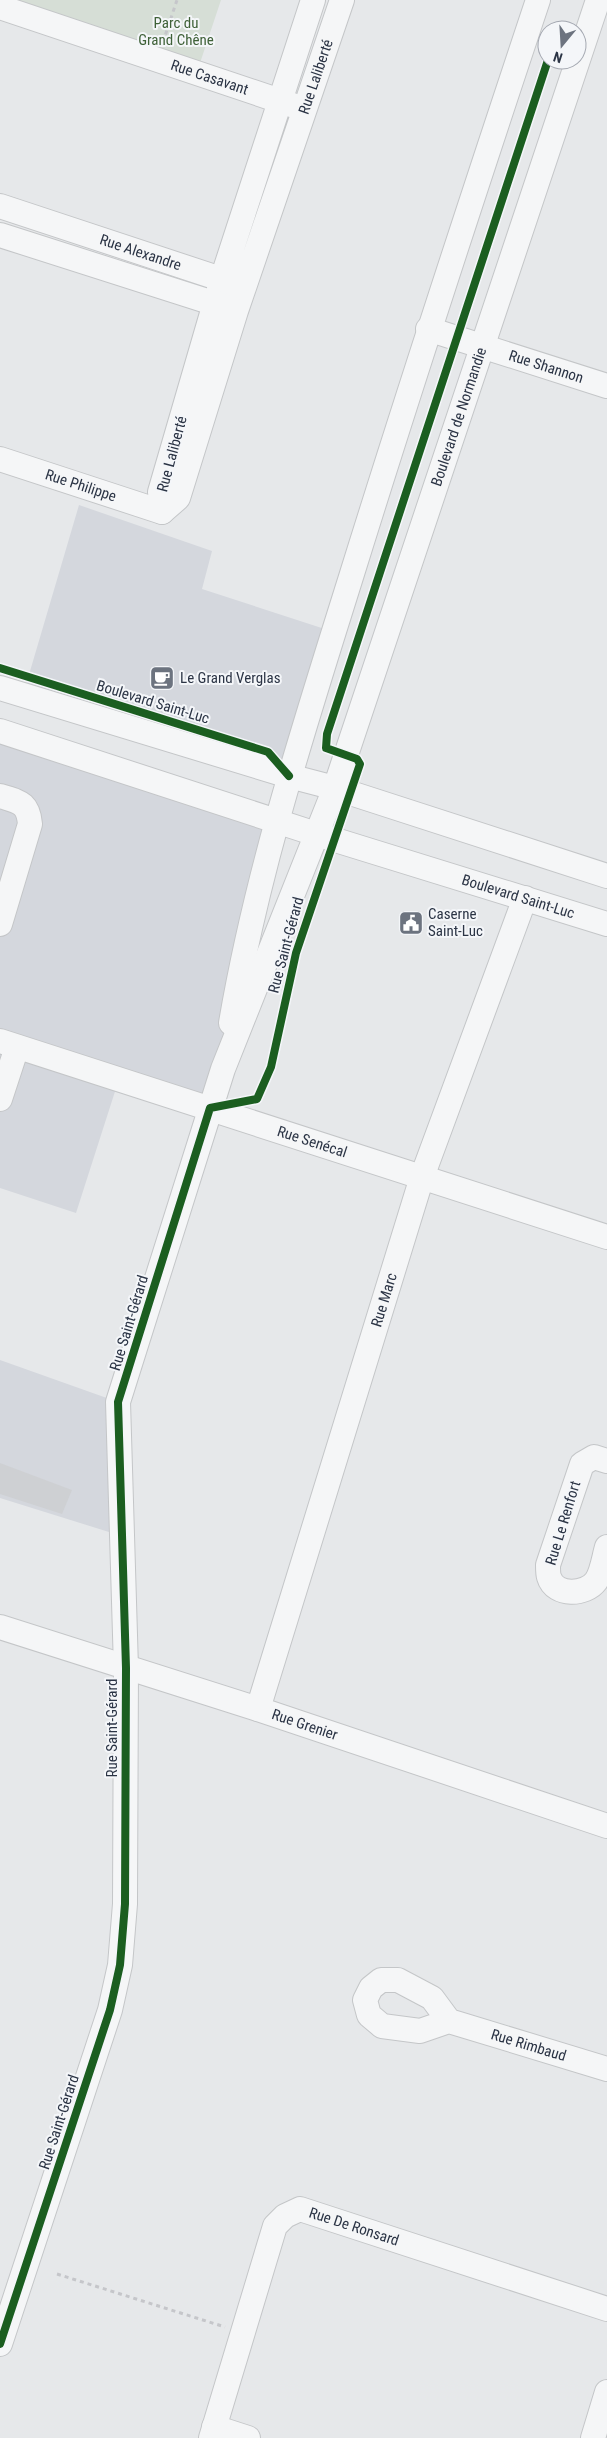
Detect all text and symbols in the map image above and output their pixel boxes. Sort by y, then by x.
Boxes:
park label: Parc du Grand Chêne [138,14,214,49]
north arrow [537,20,587,70]
street label: Rue Laliberté [295,37,337,116]
text: N [551,48,565,66]
street label: Rue Casavant [168,56,251,99]
street label: Rue Alexandre [97,231,184,274]
street label: Boulevard de Normandie [427,345,490,489]
street label: Rue Shannon [507,346,586,387]
street label: Rue Laliberté [153,414,191,494]
street label: Rue Philippe [43,465,119,505]
cafe icon: Le Grand Verglas [149,665,175,691]
place label: Le Grand Verglas [180,669,281,687]
street label: Boulevard Saint-Luc [94,676,212,728]
street label: Boulevard Saint-Luc [460,871,577,922]
street label: Rue Saint-Gérard [265,895,307,995]
place label: Caserne Saint-Luc [428,905,483,940]
public building icon: Caserne Saint-Luc [398,910,424,936]
street label: Rue Senécal [275,1122,349,1161]
street label: Rue Marc [367,1271,401,1329]
street label: Rue Saint-Gérard [106,1273,152,1373]
street label: Rue Le Renfort [542,1479,584,1567]
street label: Rue Saint-Gérard [103,1679,121,1777]
street label: Rue Grenier [269,1705,340,1744]
street label: Rue Rimbaud [489,2025,568,2065]
street label: Rue Saint-Gérard [35,2072,83,2172]
street label: Rue De Ronsard [307,2204,401,2250]

